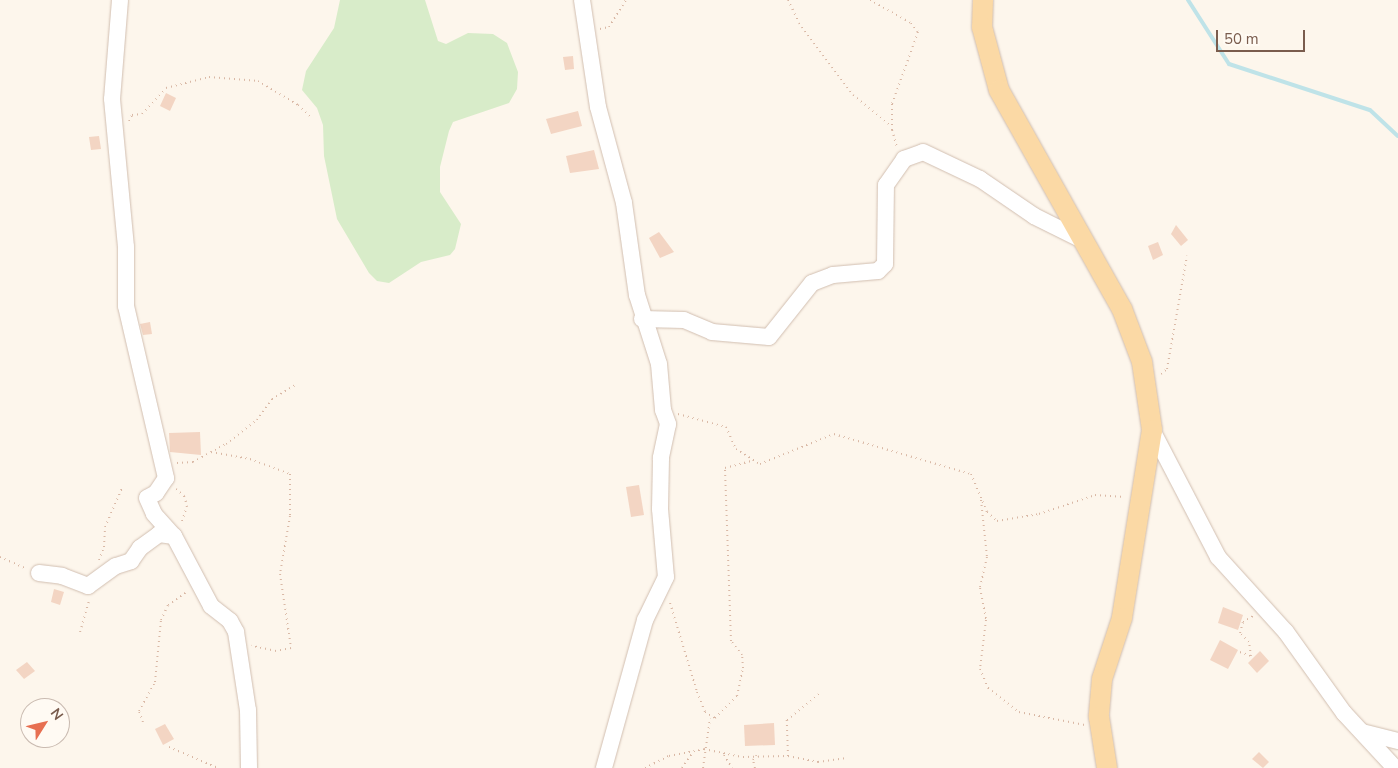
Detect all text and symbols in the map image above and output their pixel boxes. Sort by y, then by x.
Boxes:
scale bar [1218,20,1307,52]
text: 50 m [1224,29,1259,49]
north arrow [20,698,70,748]
text: N [46,705,67,724]

